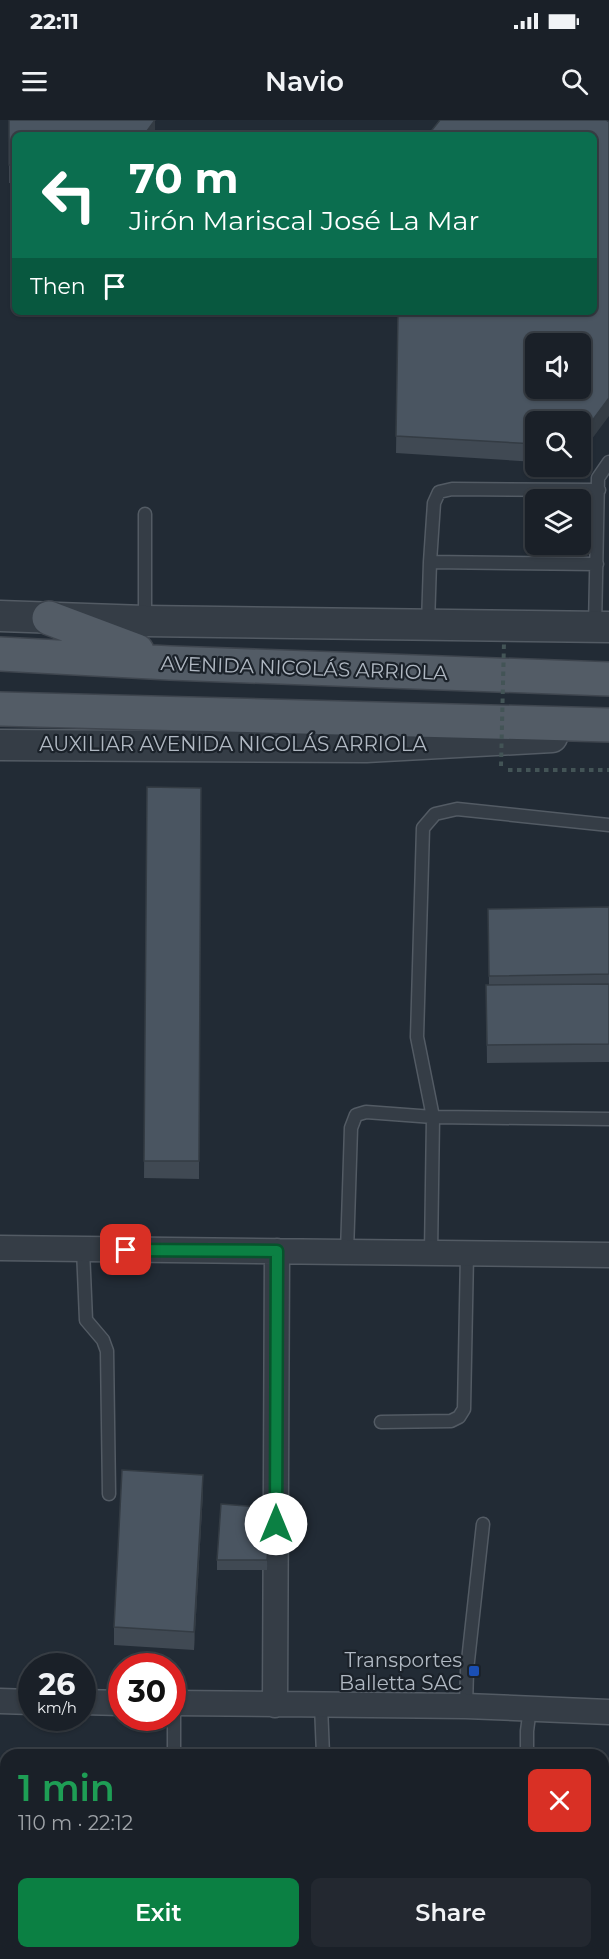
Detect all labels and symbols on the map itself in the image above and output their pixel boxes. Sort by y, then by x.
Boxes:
street label: AVENIDA NICOLÁS ARRIOLA [160,651,449,685]
street label: AUXILIAR AVENIDA NICOLÁS ARRIOLA [39,732,427,756]
pin [100,1224,151,1275]
position arrow [244,1492,308,1556]
place label: Transportes Balletta SAC [339,1648,462,1695]
speed limit sign: 30 [108,1653,186,1731]
marker: Transportes Balletta SAC [467,1664,481,1678]

